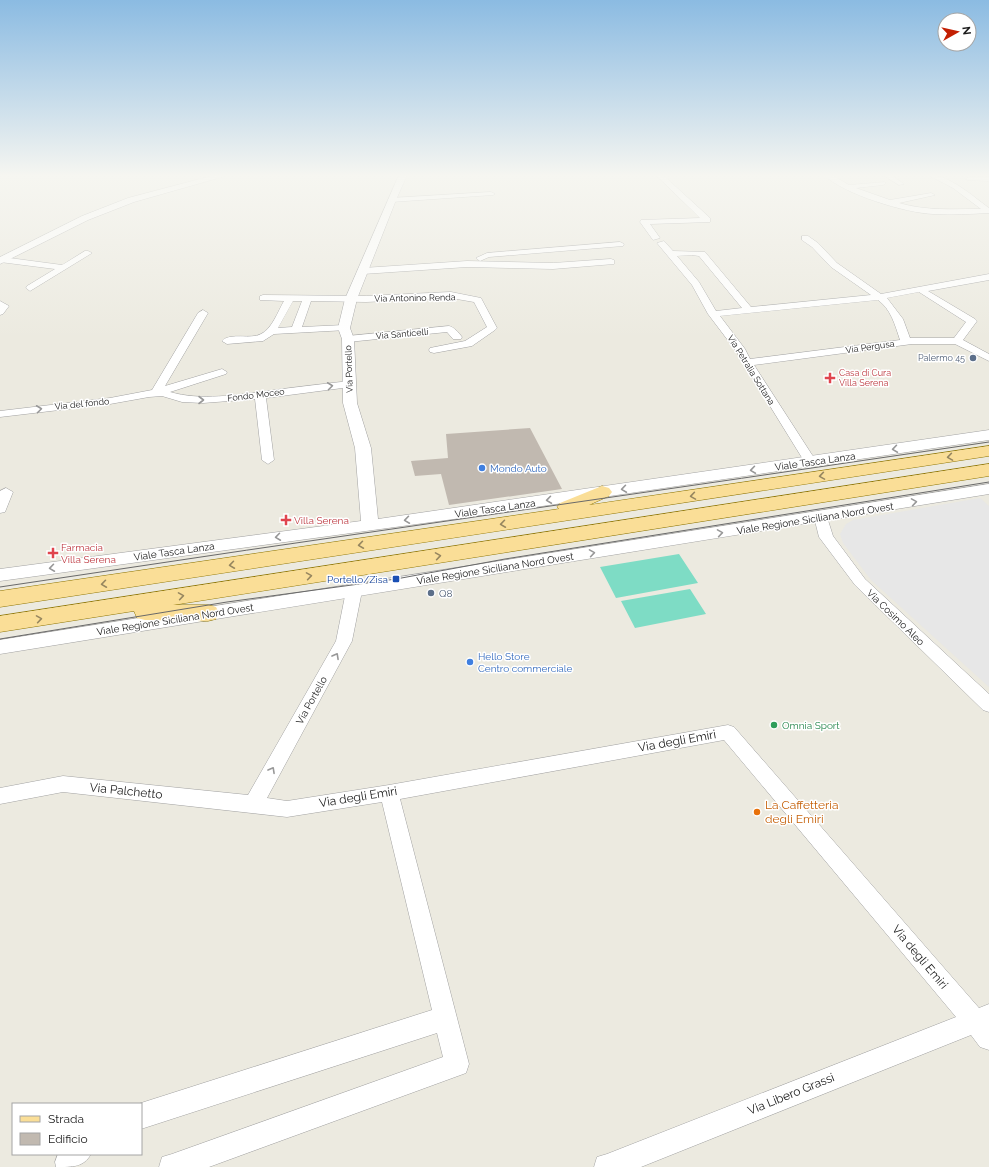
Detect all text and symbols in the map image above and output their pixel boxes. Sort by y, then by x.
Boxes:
north arrow [937,12,977,52]
text: N [959,26,973,36]
street label: Via Antonino Renda [374,292,456,304]
street label: Via Santicelli [375,327,429,341]
street label: Via Petralia Sottana [725,333,777,407]
street label: Via Pergusa [845,339,895,355]
street label: Via Portello [343,345,355,393]
place label: Palermo 45 [918,353,965,363]
marker: Palermo 45 [968,353,978,363]
place label: Casa di Cura Villa Serena [839,368,891,388]
marker: Casa di Cura Villa Serena [824,372,836,384]
one-way arrow [327,382,333,391]
street label: Fondo Moceo [227,387,285,403]
street label: Via del fondo [54,396,110,412]
one-way arrow [198,396,204,404]
one-way arrow [36,405,42,414]
one-way arrow [892,444,898,453]
street label: Viale Tasca Lanza [774,450,856,473]
one-way arrow [947,452,954,461]
marker: Mondo Auto [477,463,487,473]
place label: Mondo Auto [490,463,547,474]
one-way arrow [750,465,756,474]
one-way arrow [819,471,825,480]
one-way arrow [621,484,627,493]
one-way arrow [690,491,696,499]
one-way arrow [546,495,552,503]
street label: Viale Tasca Lanza [454,497,536,520]
one-way arrow [911,498,917,507]
street label: Viale Regione Siciliana Nord Ovest [736,501,895,536]
marker: Villa Serena [281,515,291,525]
place label: Villa Serena [294,515,349,526]
one-way arrow [404,515,410,524]
one-way arrow [500,519,506,528]
one-way arrow [717,529,723,537]
one-way arrow [275,532,281,541]
street label: Viale Tasca Lanza [133,540,215,563]
one-way arrow [358,540,364,549]
place label: Farmacia Villa Serena [61,542,116,565]
marker: Farmacia Villa Serena [48,548,58,558]
one-way arrow [588,549,595,558]
street label: Viale Regione Siciliana Nord Ovest [416,551,575,586]
one-way arrow [435,552,441,561]
one-way arrow [229,560,235,569]
one-way arrow [49,563,55,572]
one-way arrow [306,572,312,581]
place label: Portello/Zisa [327,574,388,585]
marker: Portello/Zisa [391,574,401,584]
one-way arrow [101,579,107,588]
street label: Via Cosimo Aleo [865,587,927,648]
marker: Q8 [426,588,436,598]
place label: Q8 [439,588,452,599]
one-way arrow [178,593,184,601]
street label: Viale Regione Siciliana Nord Ovest [96,602,255,637]
one-way arrow [35,615,42,623]
place label: Hello Store Centro commerciale [478,651,573,674]
one-way arrow [331,653,338,660]
marker: Hello Store Centro commerciale [465,657,475,667]
street label: Via Portello [294,674,329,726]
marker: Omnia Sport [769,720,779,730]
place label: Omnia Sport [782,720,840,731]
street label: Via degli Emiri [637,727,717,755]
one-way arrow [268,767,275,774]
street label: Via Palchetto [89,780,163,802]
street label: Via degli Emiri [318,784,398,810]
place label: La Caffetteria degli Emiri [765,798,838,826]
marker: La Caffetteria degli Emiri [752,807,762,817]
street label: Via degli Emiri [889,922,951,992]
street label: Via Libero Grassi [746,1070,836,1118]
legend [12,1103,142,1155]
text: Strada [48,1112,84,1126]
text: Edificio [48,1132,88,1146]

